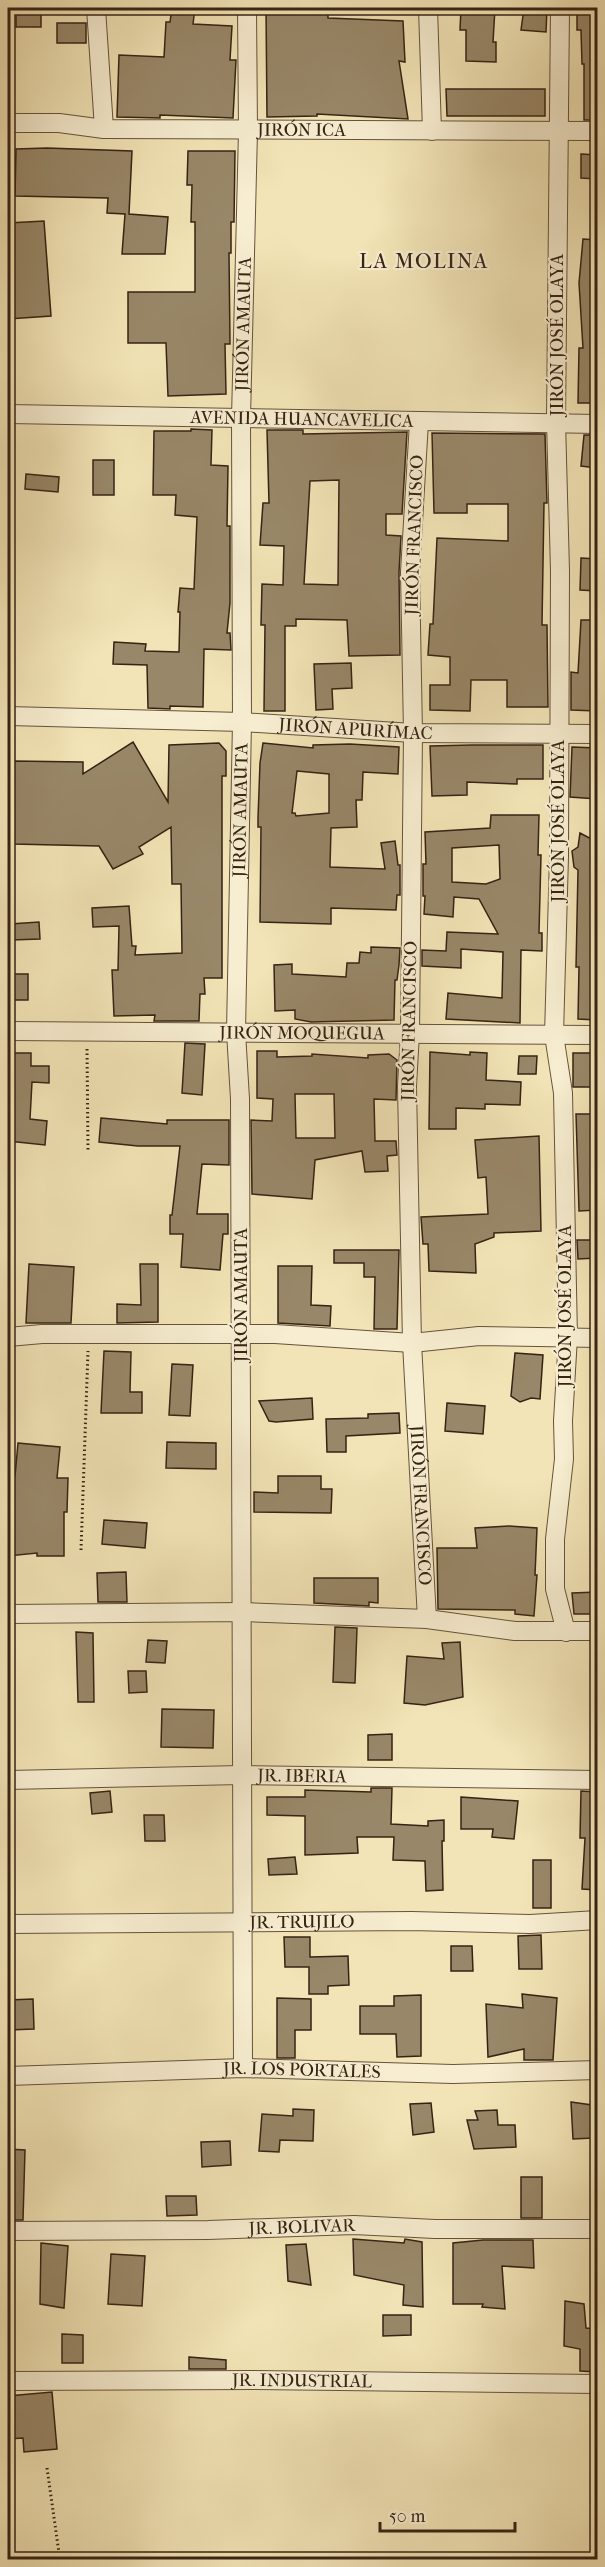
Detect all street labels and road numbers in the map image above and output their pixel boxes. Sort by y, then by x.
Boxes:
street label: JIRÓN ICA [255,118,346,141]
street label: JIRÓN JOSÉ OLAYA [545,253,568,418]
street label: JIRÓN AMAUTA [230,256,256,394]
street label: AVENIDA HUANCAVELICA [189,407,414,432]
street label: JIRÓN FRANCISCO [399,454,428,618]
street label: JIRÓN APURÍMAC [276,714,433,744]
street label: JIRÓN JOSÉ OLAYA [546,739,569,904]
street label: JIRÓN AMAUTA [228,742,253,880]
street label: JIRÓN FRANCISCO [396,941,421,1103]
street label: JIRÓN MOQUEGUA [217,1021,385,1045]
street label: JIRÓN JOSÉ OLAYA [553,1224,576,1389]
street label: JIRÓN AMAUTA [229,1227,252,1364]
street label: JIRÓN FRANCISCO [405,1423,435,1586]
street label: JR. IBERIA [255,1765,347,1787]
street label: JR. TRUJILO [247,1911,355,1933]
street label: JR. LOS PORTALES [221,2058,381,2083]
street label: JR. BOLIVAR [246,2215,357,2240]
street label: JR. INDUSTRIAL [230,2370,372,2392]

